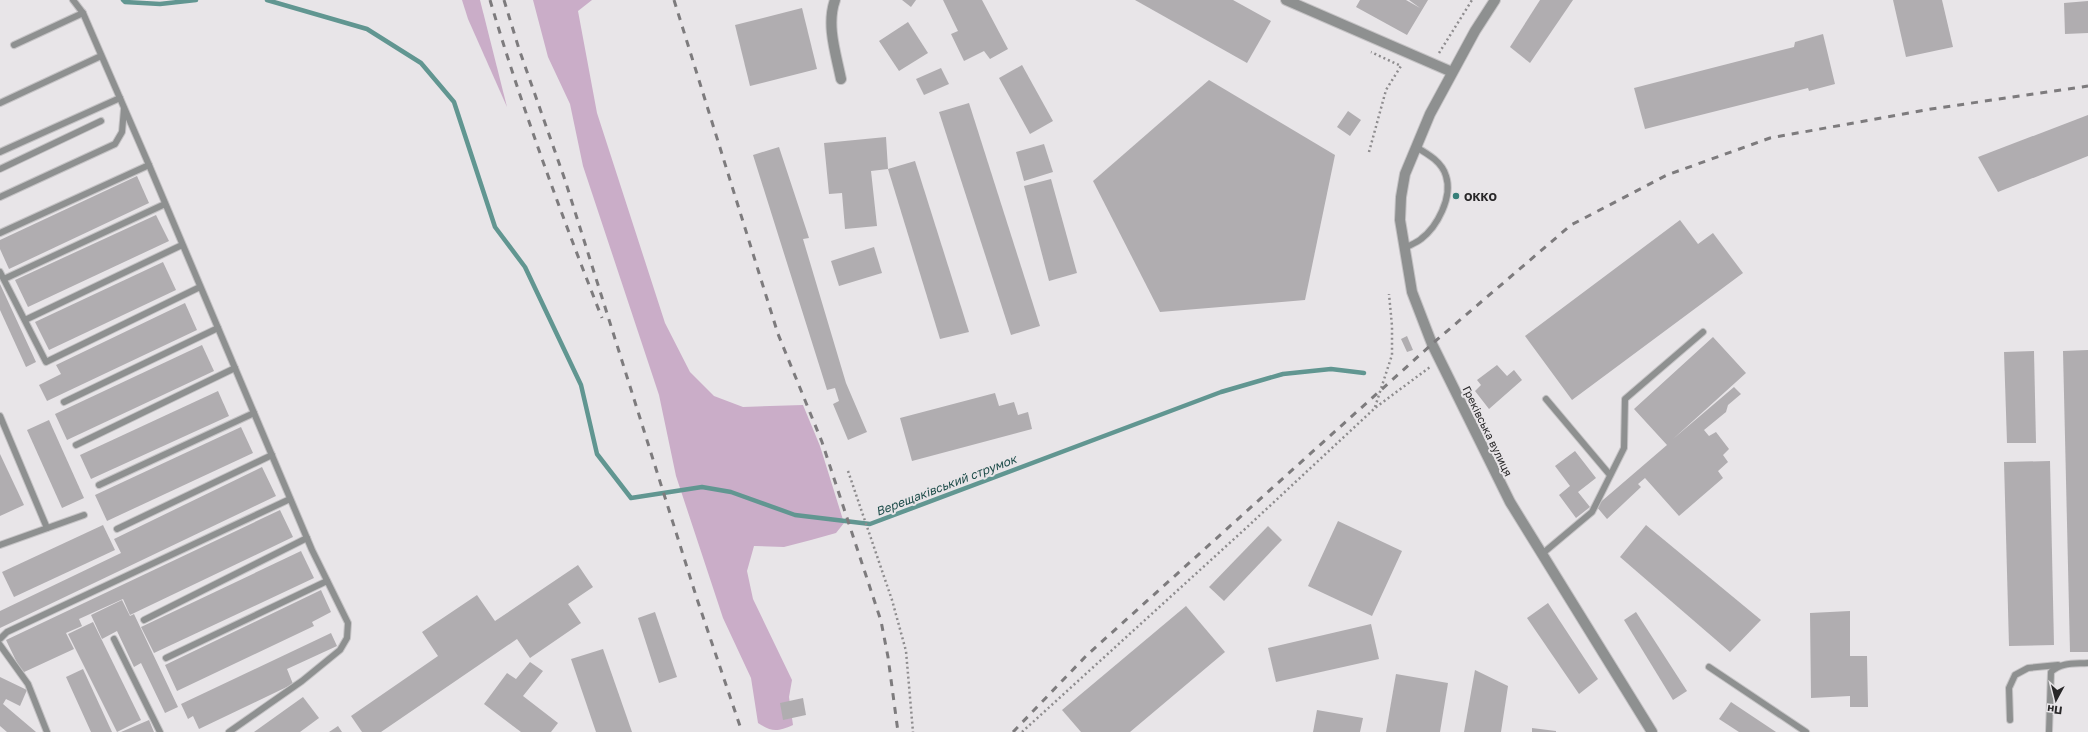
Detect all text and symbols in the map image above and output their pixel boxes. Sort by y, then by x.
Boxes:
place label: ОККО [1464,190,1497,203]
marker: ОККО [1451,191,1461,201]
street label: Греківська вулиця [1460,384,1516,478]
water label: Верещаківський струмок [873,450,1020,519]
north arrow [2036,680,2076,720]
text: Пн [2046,703,2063,718]

